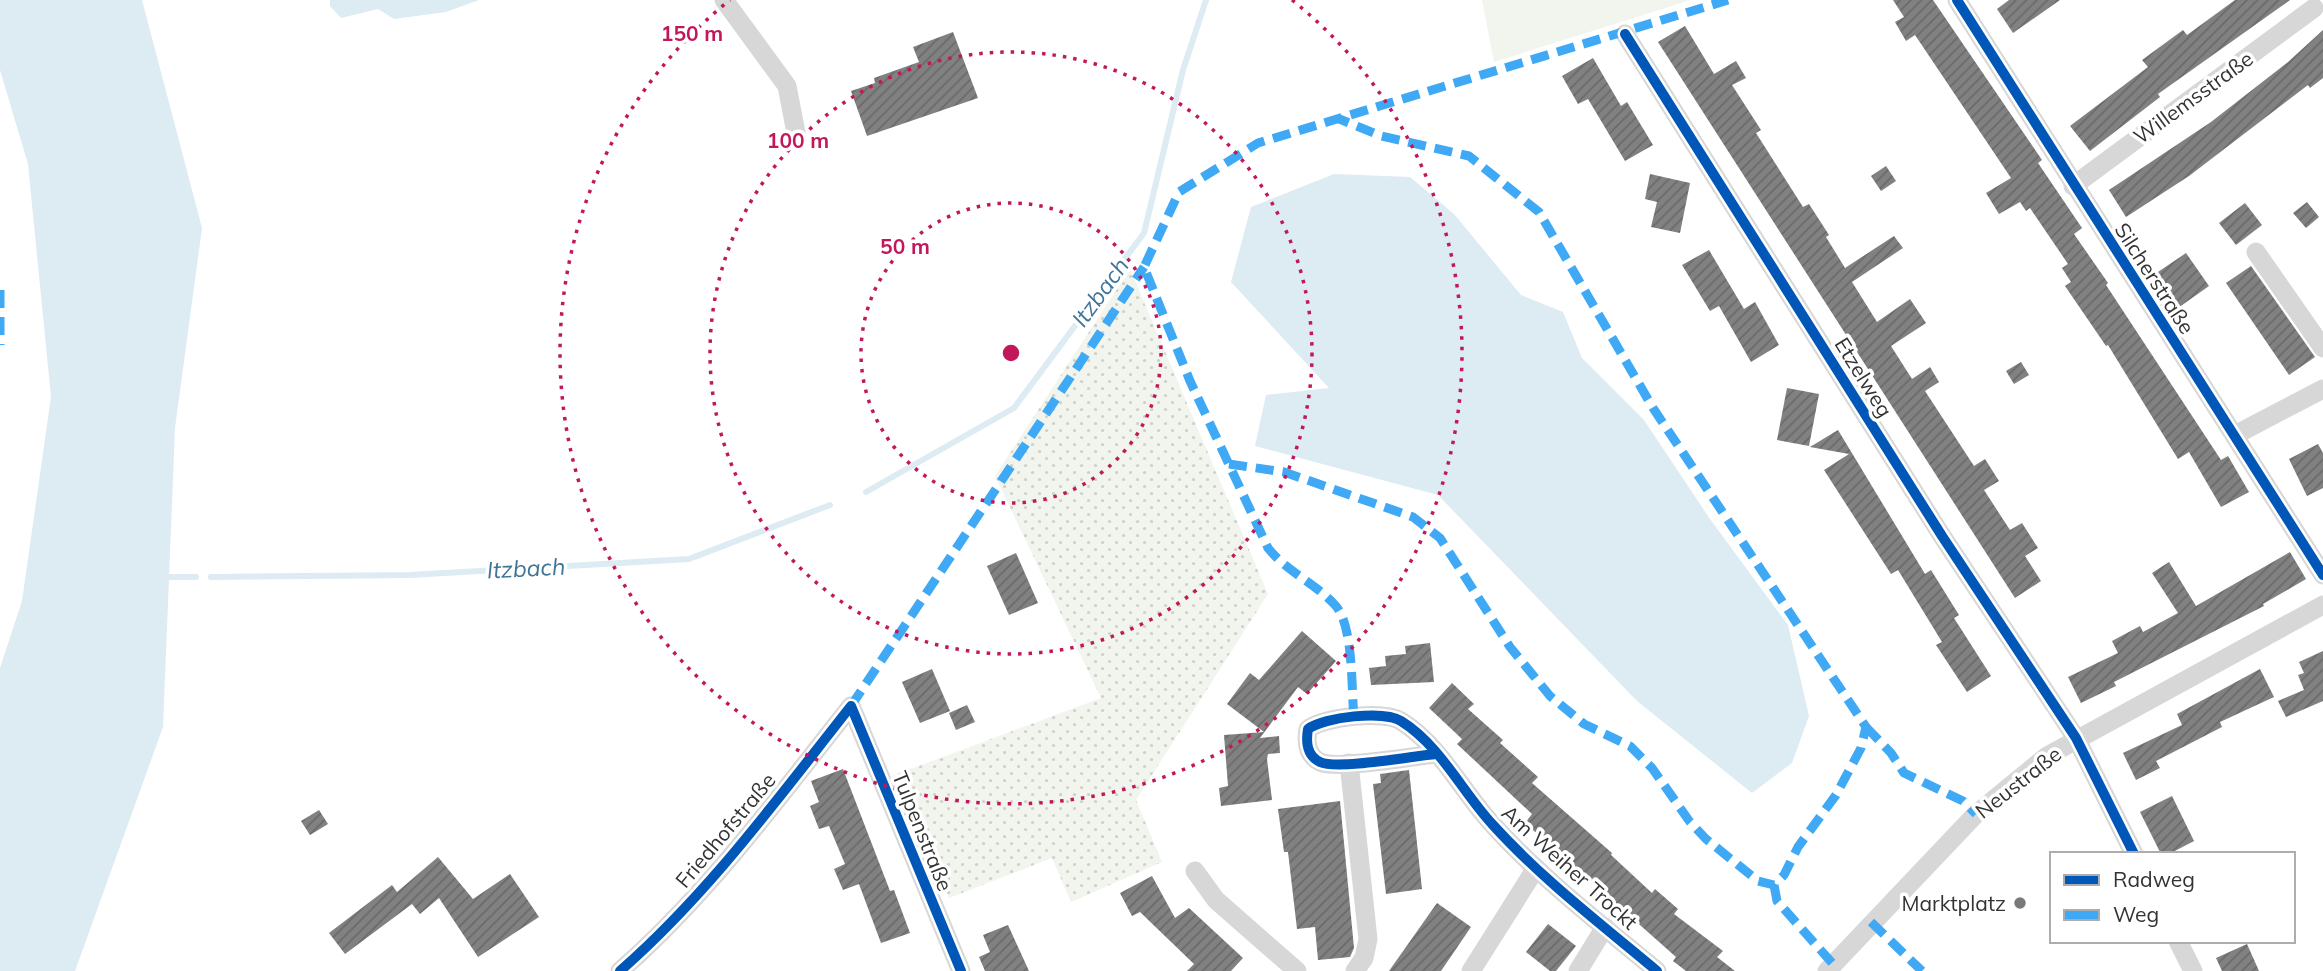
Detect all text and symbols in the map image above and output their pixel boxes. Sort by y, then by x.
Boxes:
text: 150 m [661,20,723,46]
street label: Willemsstraße [2128,45,2258,149]
text: 100 m [767,127,829,153]
street label: Silcherstraße [2109,218,2201,338]
text: 50 m [880,233,930,259]
water label: Itzbach [1065,252,1135,332]
street label: Etzelweg [1829,332,1899,422]
centre of rings [999,341,1023,365]
water label: Itzbach [486,551,566,585]
street label: Neustraße [1970,740,2066,824]
street label: Friedhofstraße [669,767,781,893]
street label: Tulpenstraße [887,767,959,895]
street label: Am Weiher Trockt [1497,799,1643,935]
legend [2050,852,2295,943]
text: Radweg [2113,866,2195,892]
place label: Marktplatz [1901,890,2006,916]
marker: Marktplatz [2012,895,2028,911]
text: Weg [2113,901,2159,927]

